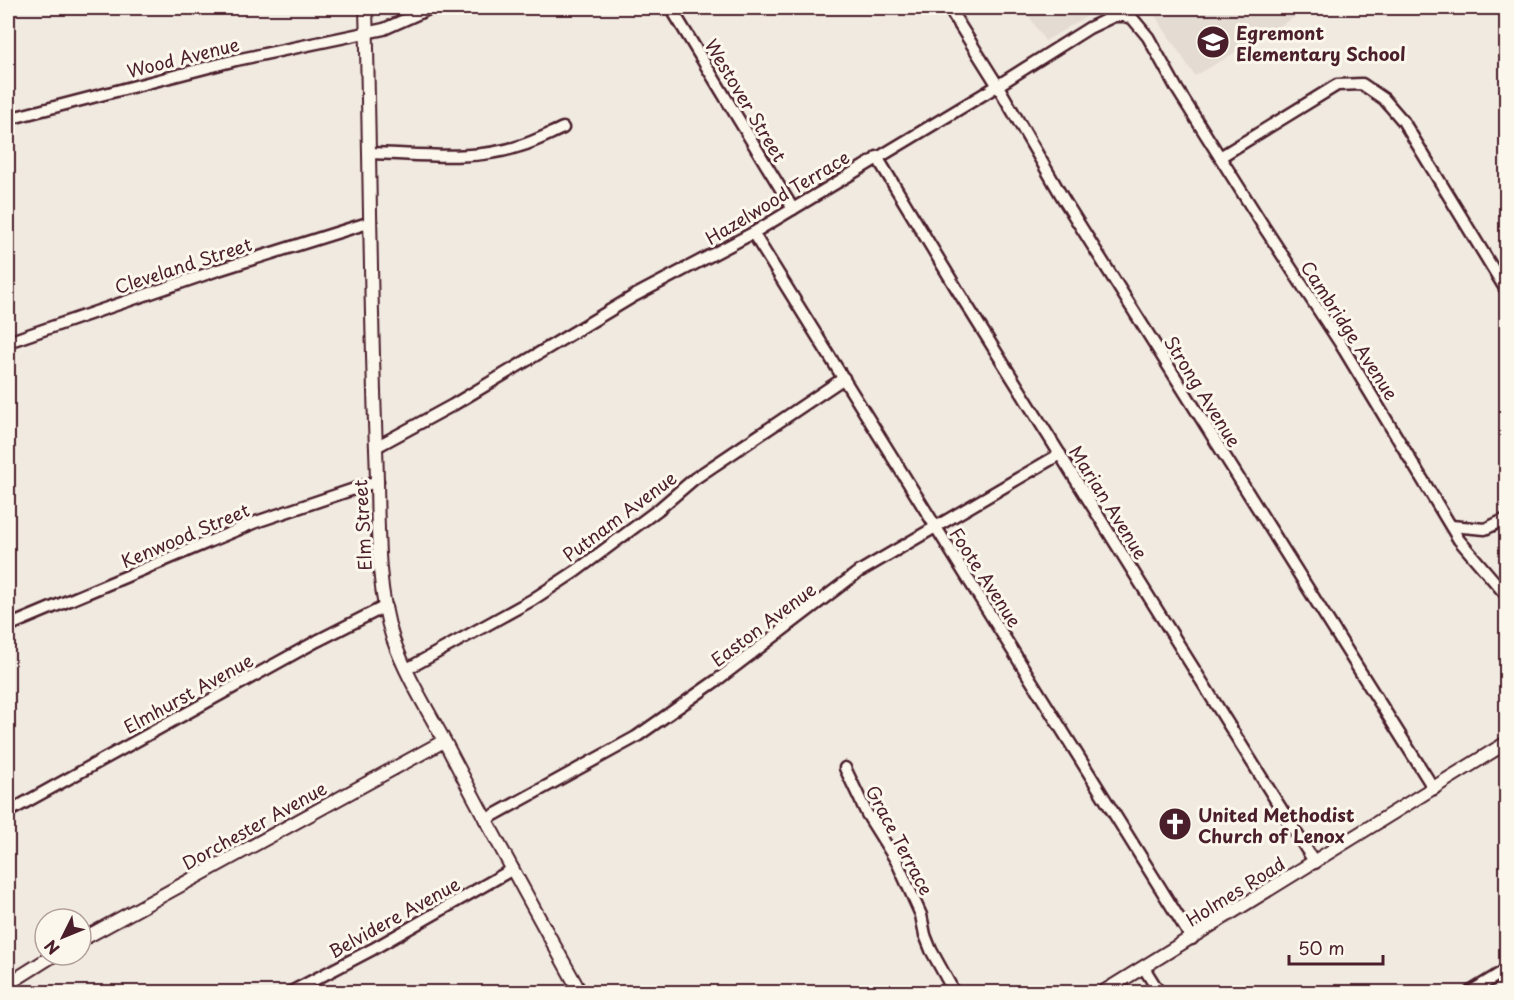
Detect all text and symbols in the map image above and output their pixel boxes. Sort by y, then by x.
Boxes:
place label: Egremont Elementary School [1236,19,1406,67]
school or university icon: Egremont Elementary School [1195,24,1231,60]
street label: Wood Avenue [124,30,242,84]
street label: Westover Street [699,33,793,167]
street label: Hazelwood Terrace [700,143,854,251]
street label: Cleveland Street [111,230,255,300]
street label: Cambridge Avenue [1295,255,1405,405]
street label: Strong Avenue [1158,330,1248,452]
street label: Marian Avenue [1063,440,1155,564]
street label: Putnam Avenue [556,464,682,568]
street label: Elm Street [346,479,378,571]
street label: Kenwood Street [117,496,253,574]
street label: Foote Avenue [944,522,1029,632]
street label: Easton Avenue [705,575,821,673]
street label: Elmhurst Avenue [118,646,258,740]
street label: Dorchester Avenue [177,774,331,876]
street label: Grace Terrace [860,780,940,900]
place label: United Methodist Church of Lenox [1198,801,1355,849]
church icon: United Methodist Church of Lenox [1157,806,1193,842]
street label: Holmes Road [1180,850,1290,932]
street label: Belvidere Avenue [324,870,465,964]
north arrow [33,907,93,967]
scale bar [1289,928,1384,966]
text: 50 m [1298,934,1345,961]
text: N [38,935,64,961]

